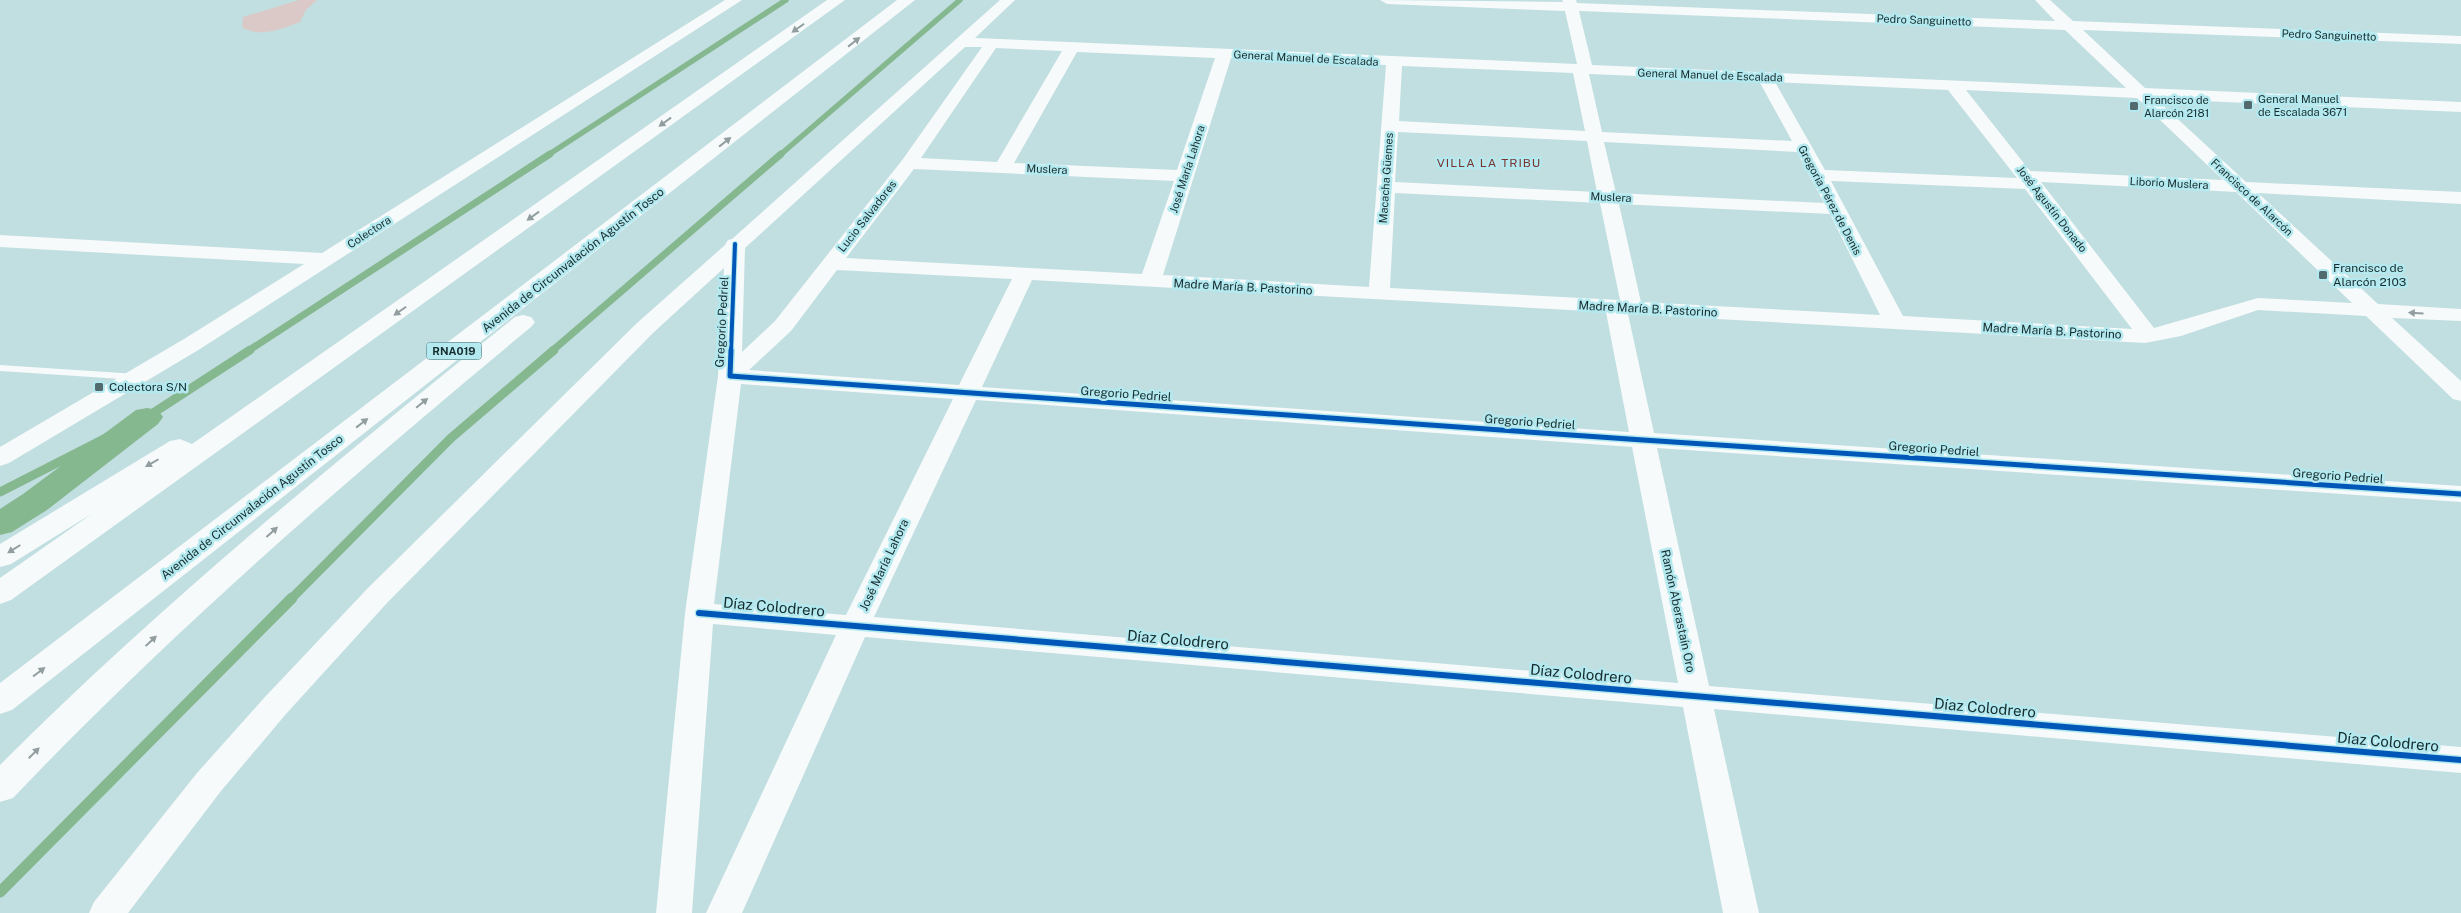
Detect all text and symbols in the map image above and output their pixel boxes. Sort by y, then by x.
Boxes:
street label: Pedro Sanguinetto [1876,12,1972,28]
one-way arrow [791,23,805,33]
street label: Pedro Sanguinetto [2281,27,2377,43]
one-way arrow [847,36,860,47]
street label: General Manuel de Escalada [1233,48,1379,68]
street label: General Manuel de Escalada [1637,66,1783,84]
place label: General Manuel de Escalada 3671 [2258,93,2347,118]
place label: Francisco de Alarcón 2181 [2144,94,2209,119]
marker: General Manuel de Escalada 3671 [2242,99,2254,111]
marker: Francisco de Alarcón 2181 [2128,100,2140,112]
one-way arrow [658,117,672,127]
street label: José María Lahora [1167,124,1207,214]
street label: Macacha Güemes [1377,132,1395,224]
one-way arrow [719,136,732,147]
street label: Gregoria Pérez de Denis [1796,143,1864,257]
district label: VILLA LA TRIBU [1437,156,1541,170]
street label: Francisco de Alarcón [2209,156,2295,238]
street label: Muslera [1026,162,1068,176]
street label: José Agustín Donado [2015,164,2089,254]
street label: Liborio Muslera [2129,175,2209,191]
street label: Lucio Salvadores [835,178,899,254]
street label: Avenida de Circunvalación Agustín Tosco [479,184,667,335]
street label: Muslera [1590,190,1632,204]
one-way arrow [526,211,539,221]
street label: Colectora [345,214,393,250]
place label: Francisco de Alarcón 2103 [2333,261,2406,289]
marker: Francisco de Alarcón 2103 [2317,269,2329,281]
street label: Gregorio Pedriel [713,276,731,368]
street label: Madre María B. Pastorino [1173,276,1313,298]
street label: Madre María B. Pastorino [1578,298,1718,320]
one-way arrow [393,306,407,316]
one-way arrow [2408,308,2424,316]
street label: Madre María B. Pastorino [1982,320,2122,342]
road number: RNA019 [426,342,482,360]
place label: Colectora S/N [109,380,187,394]
marker: Colectora S/N [93,381,105,393]
street label: Gregorio Pedriel [1080,384,1172,404]
one-way arrow [415,398,428,409]
street label: Gregorio Pedriel [1484,412,1576,432]
one-way arrow [355,418,369,428]
street label: Avenida de Circunvalación Agustín Tosco [158,431,346,582]
street label: Gregorio Pedriel [1888,439,1980,459]
one-way arrow [146,458,159,467]
street label: Gregorio Pedriel [2292,466,2384,486]
street label: José María Lahora [857,517,911,613]
one-way arrow [266,527,278,538]
one-way arrow [8,544,21,553]
street label: Ramón Aberastaín Oro [1658,548,1698,674]
street label: Díaz Colodrero [722,594,826,619]
street label: Díaz Colodrero [1126,627,1230,652]
one-way arrow [145,635,158,646]
street label: Díaz Colodrero [1529,661,1633,686]
one-way arrow [32,666,45,677]
street label: Díaz Colodrero [1933,695,2037,720]
street label: Díaz Colodrero [2336,729,2440,754]
one-way arrow [28,747,40,759]

